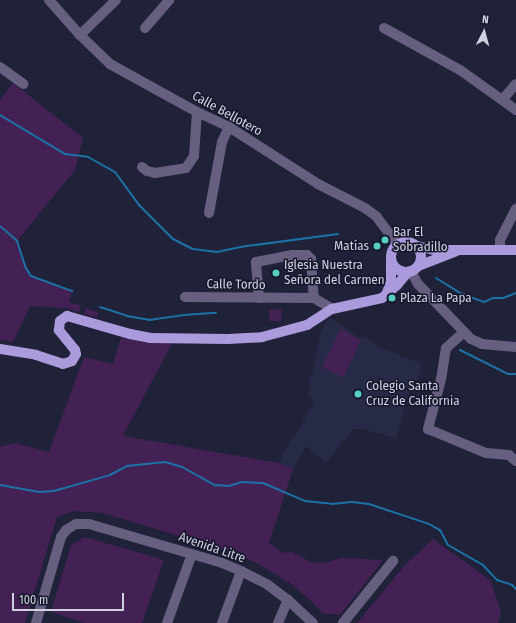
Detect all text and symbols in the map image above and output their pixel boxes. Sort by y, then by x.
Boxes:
north arrow [464,12,504,52]
text: N [481,13,489,26]
street label: Calle Bellotero [189,88,265,140]
place label: Bar El Sobradillo [393,225,448,256]
marker: Bar El Sobradillo [380,235,390,245]
place label: Matías [334,238,369,254]
marker: Matías [372,241,382,251]
place label: Iglesia Nuestra Señora del Carmen [284,258,385,289]
marker: Iglesia Nuestra Señora del Carmen [271,268,281,278]
street label: Calle Tordo [206,277,266,293]
place label: Plaza La Papa [400,290,472,306]
marker: Plaza La Papa [387,293,397,303]
place label: Colegio Santa Cruz de California [366,379,460,410]
marker: Colegio Santa Cruz de California [353,389,363,399]
street label: Avenida Litre [177,529,247,567]
scale bar [14,585,126,611]
text: 100 m [19,593,48,607]

